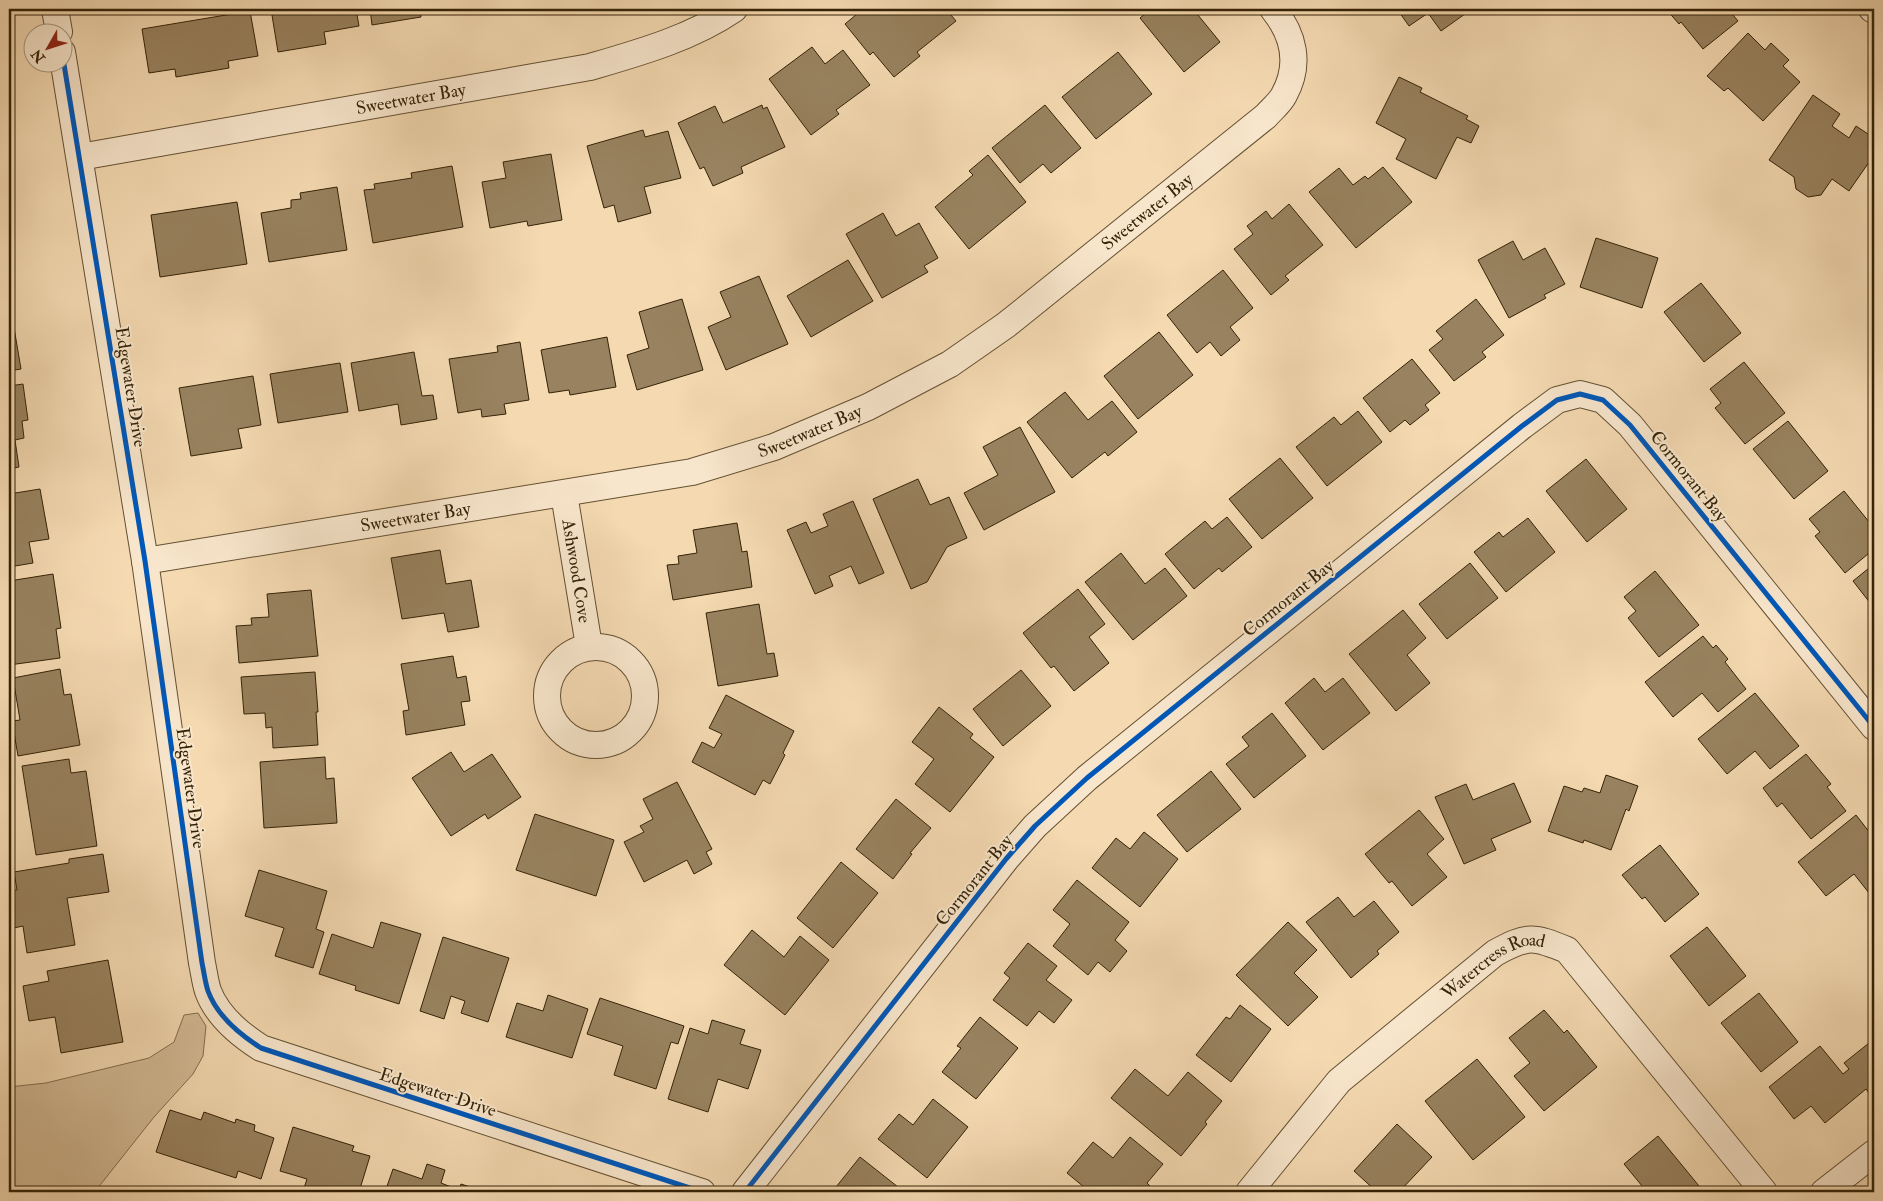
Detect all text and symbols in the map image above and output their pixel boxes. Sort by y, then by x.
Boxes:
north arrow [22,22,72,72]
text: N [27,45,49,67]
street label: Sweetwater Bay [354,78,469,120]
street label: Sweetwater Bay [1097,168,1199,256]
street label: Edgewater Drive [110,325,151,449]
street label: Sweetwater Bay [755,399,867,463]
street label: Cormorant Bay [1645,426,1733,528]
street label: Sweetwater Bay [359,497,473,538]
street label: Ashwood Cove [556,517,596,625]
street label: Cormorant Bay [1238,554,1340,642]
street label: Edgewater Drive [171,726,210,850]
street label: Cormorant Bay [931,829,1019,931]
street label: Watercress Road [1436,928,1547,1005]
street label: Edgewater Drive [376,1063,500,1122]

